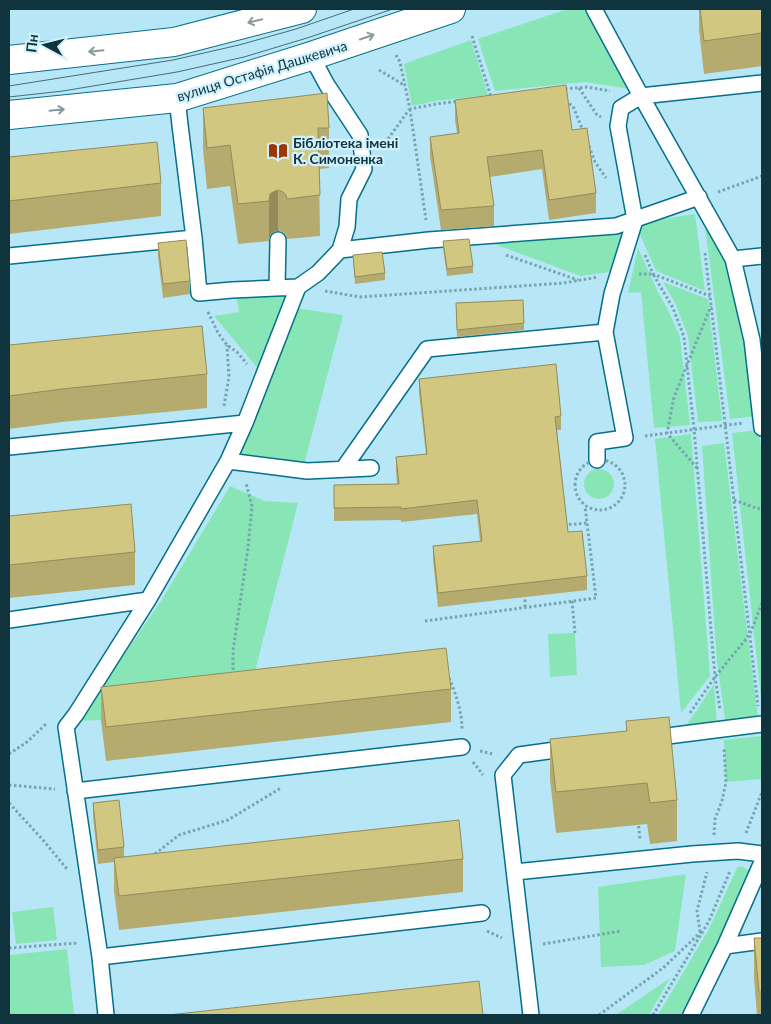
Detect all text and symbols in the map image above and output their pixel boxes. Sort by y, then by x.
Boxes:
one-way arrow [248,17,264,27]
north arrow [20,20,70,70]
one-way arrow [359,32,374,41]
text: Пн [22,33,41,53]
street label: вулиця Остафія Дашкевича [175,37,349,105]
one-way arrow [88,46,104,56]
one-way arrow [49,106,65,115]
place label: Бібліотека імені К. Симоненка [293,134,398,167]
library icon: Бібліотека імені К. Симоненка [267,140,289,162]

